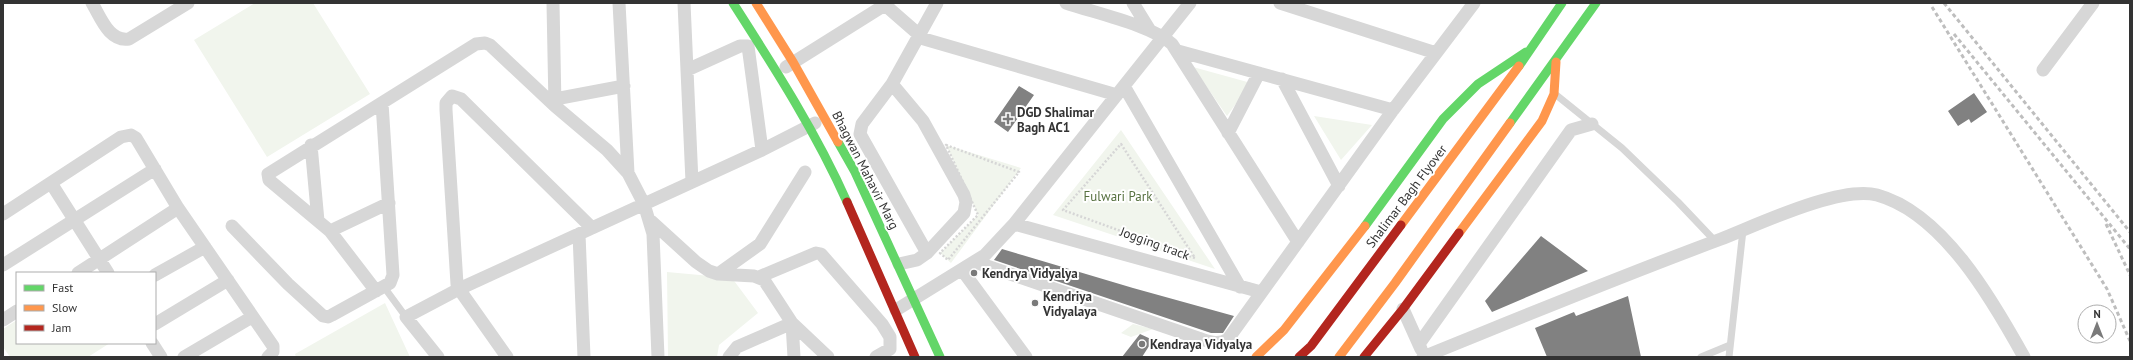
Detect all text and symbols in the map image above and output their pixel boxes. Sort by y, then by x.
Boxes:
place label: DGD Shalimar Bagh AC1 [1017,104,1095,136]
street label: Bhagwan Mahavir Marg [828,108,903,232]
marker: DGD Shalimar Bagh AC1 [1002,113,1014,125]
street label: Shalimar Bagh Flyover [1362,141,1451,251]
park label: Fulwari Park [1084,188,1153,205]
street label: Jogging track [1117,223,1193,264]
place label: Kendrya Vidyalya [982,265,1078,282]
marker: Kendrya Vidyalya [969,268,979,278]
legend [16,272,156,344]
text: Fast [52,280,73,295]
place label: Kendriya Vidyalaya [1042,288,1097,320]
marker: Kendriya Vidyalaya [1030,298,1040,308]
text: Slow [52,300,77,315]
north arrow [2077,304,2117,344]
text: N [2093,307,2101,321]
text: Jam [51,320,71,335]
place label: Kendraya Vidyalya [1150,336,1252,353]
marker: Kendraya Vidyalya [1137,339,1147,349]

